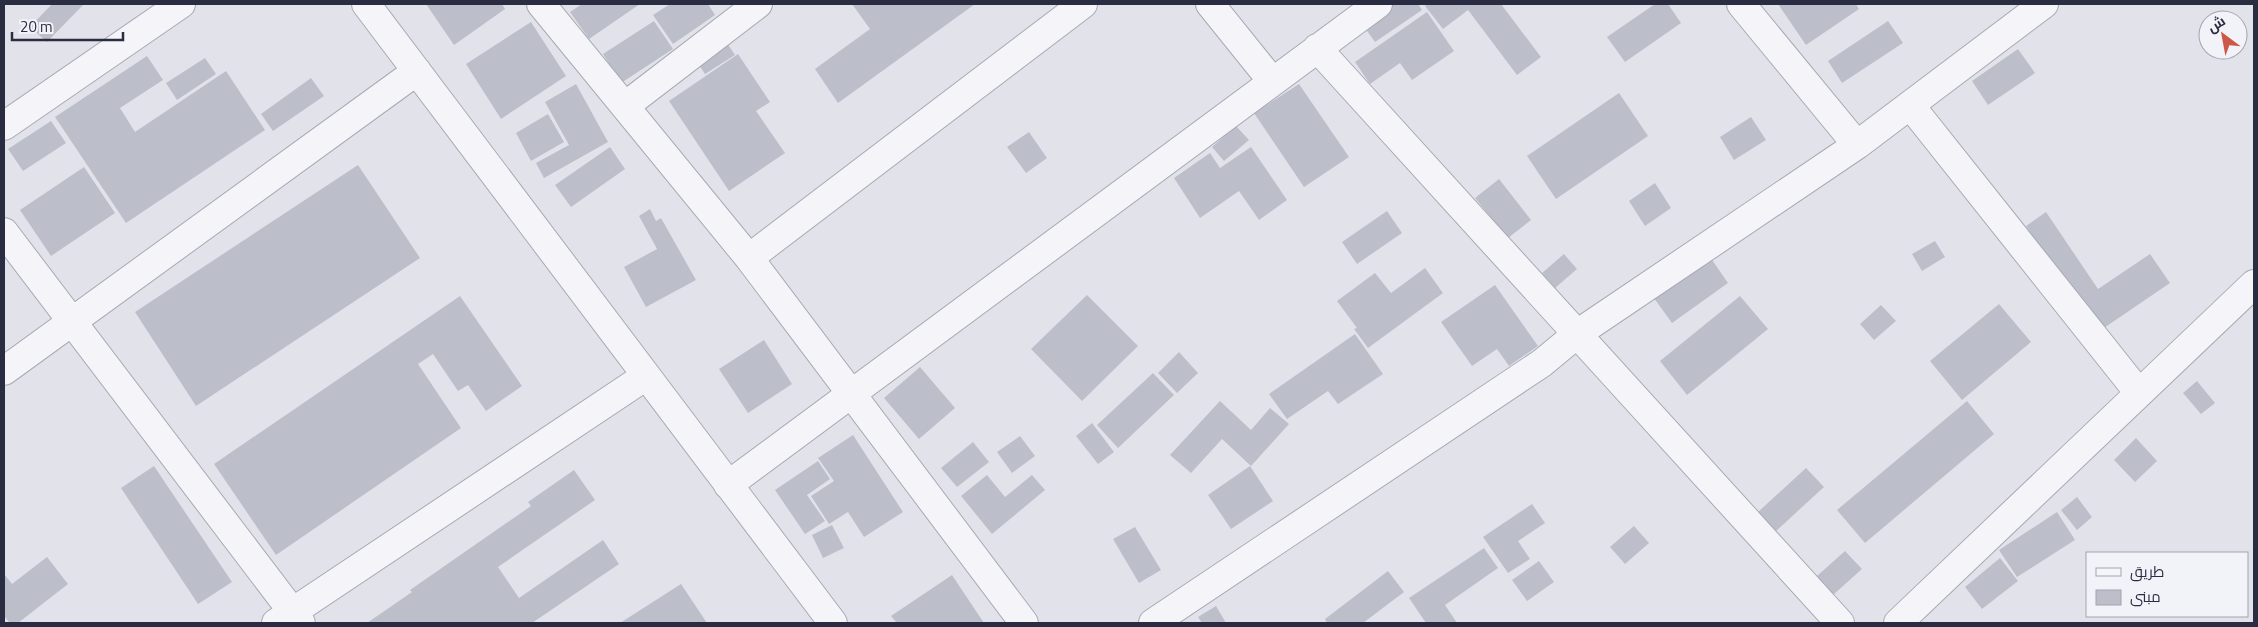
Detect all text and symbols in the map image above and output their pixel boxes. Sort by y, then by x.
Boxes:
scale bar [12,10,124,42]
north arrow [2198,10,2248,60]
text: ش [2203,10,2229,37]
text: 20 m [20,15,53,38]
legend [2086,552,2248,617]
text: طريق [2130,560,2164,583]
text: مبنى [2130,585,2161,608]

